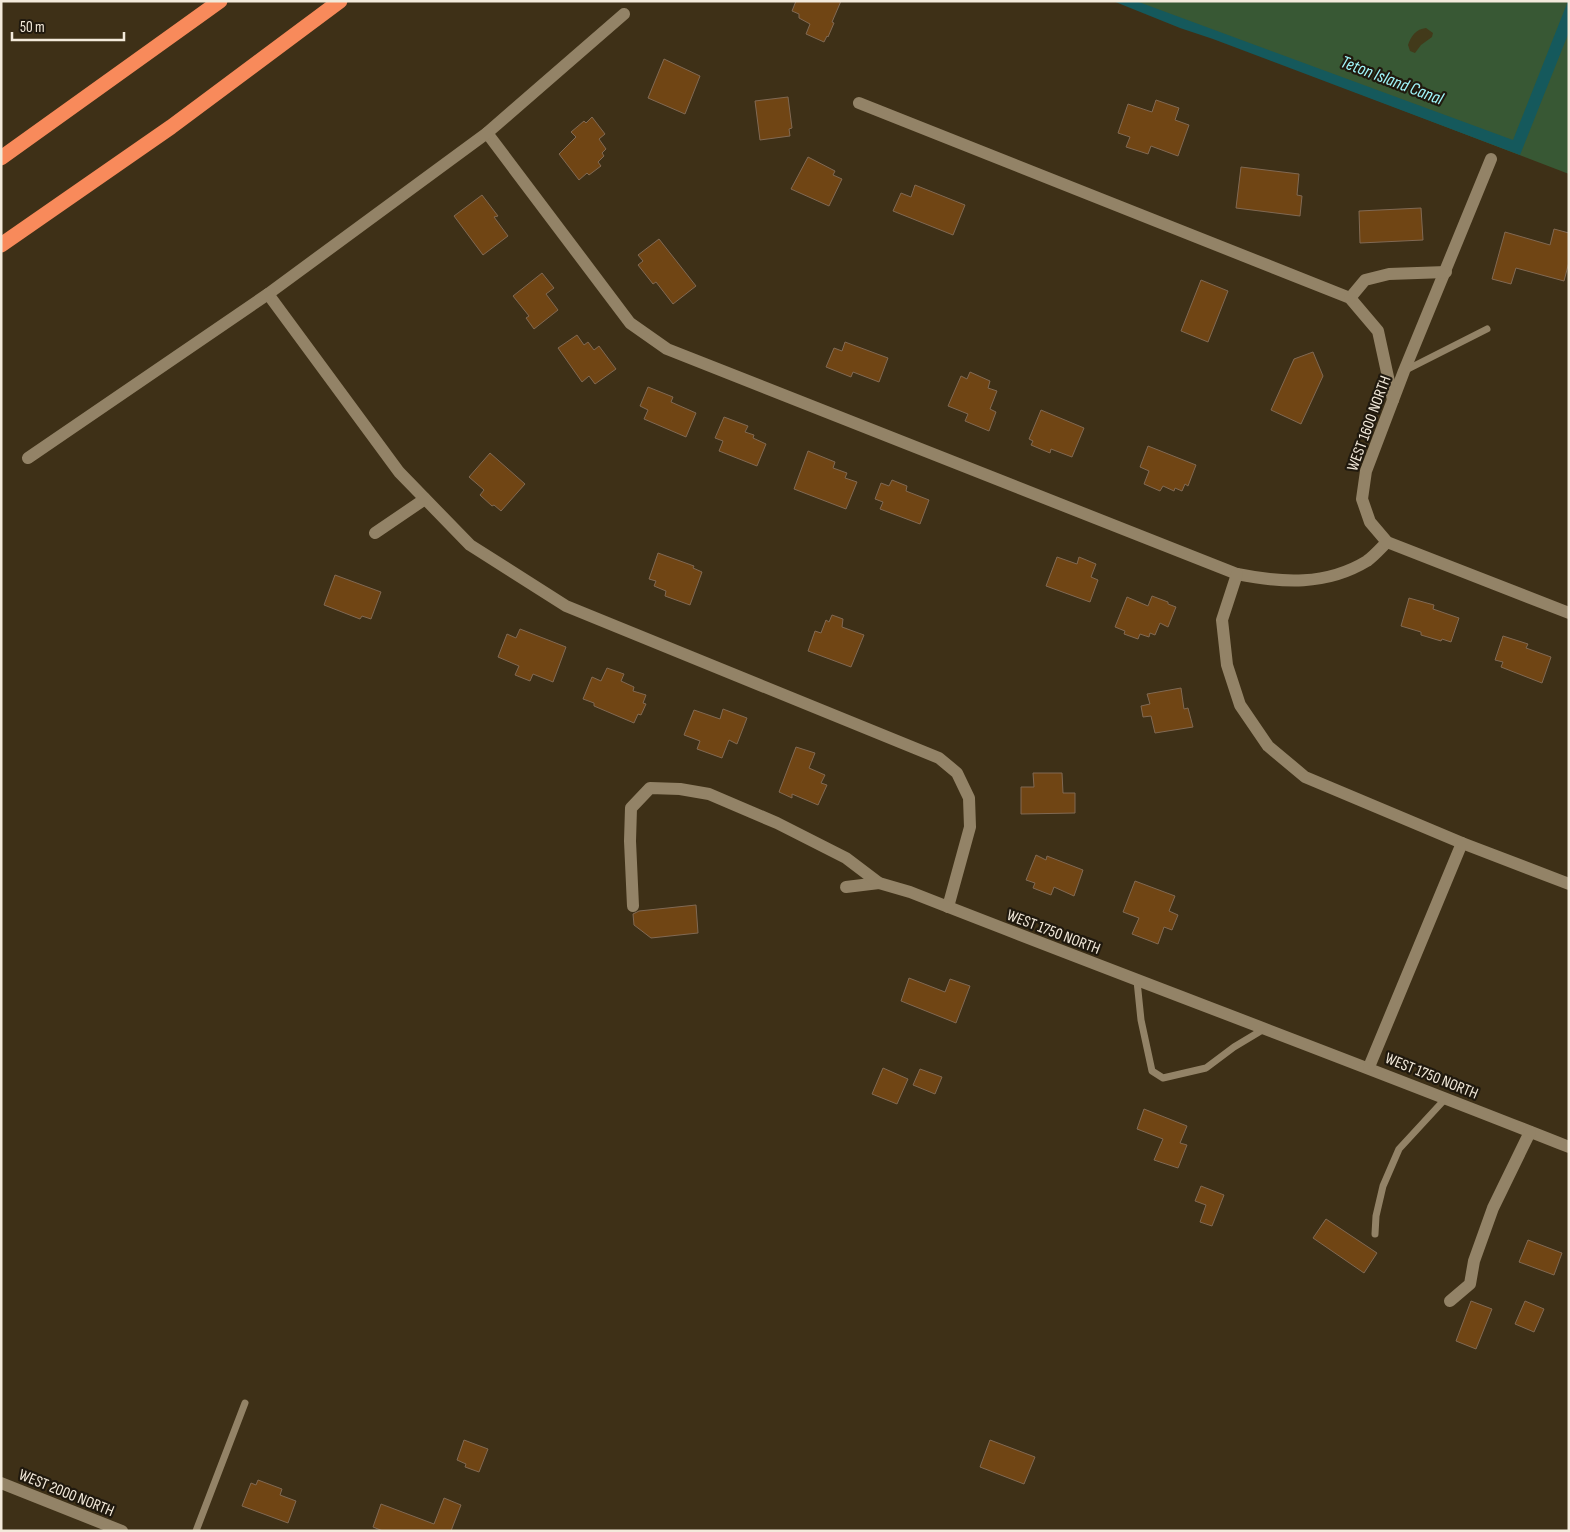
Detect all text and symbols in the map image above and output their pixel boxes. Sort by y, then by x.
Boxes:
scale bar [12,10,125,42]
text: 50 m [20,18,45,37]
water label: Teton Island Canal [1338,51,1447,110]
street label: WEST 1600 NORTH [1343,373,1395,474]
street label: WEST 1750 NORTH [1004,906,1103,959]
street label: WEST 1750 NORTH [1382,1049,1481,1104]
street label: WEST 2000 NORTH [16,1466,117,1521]

